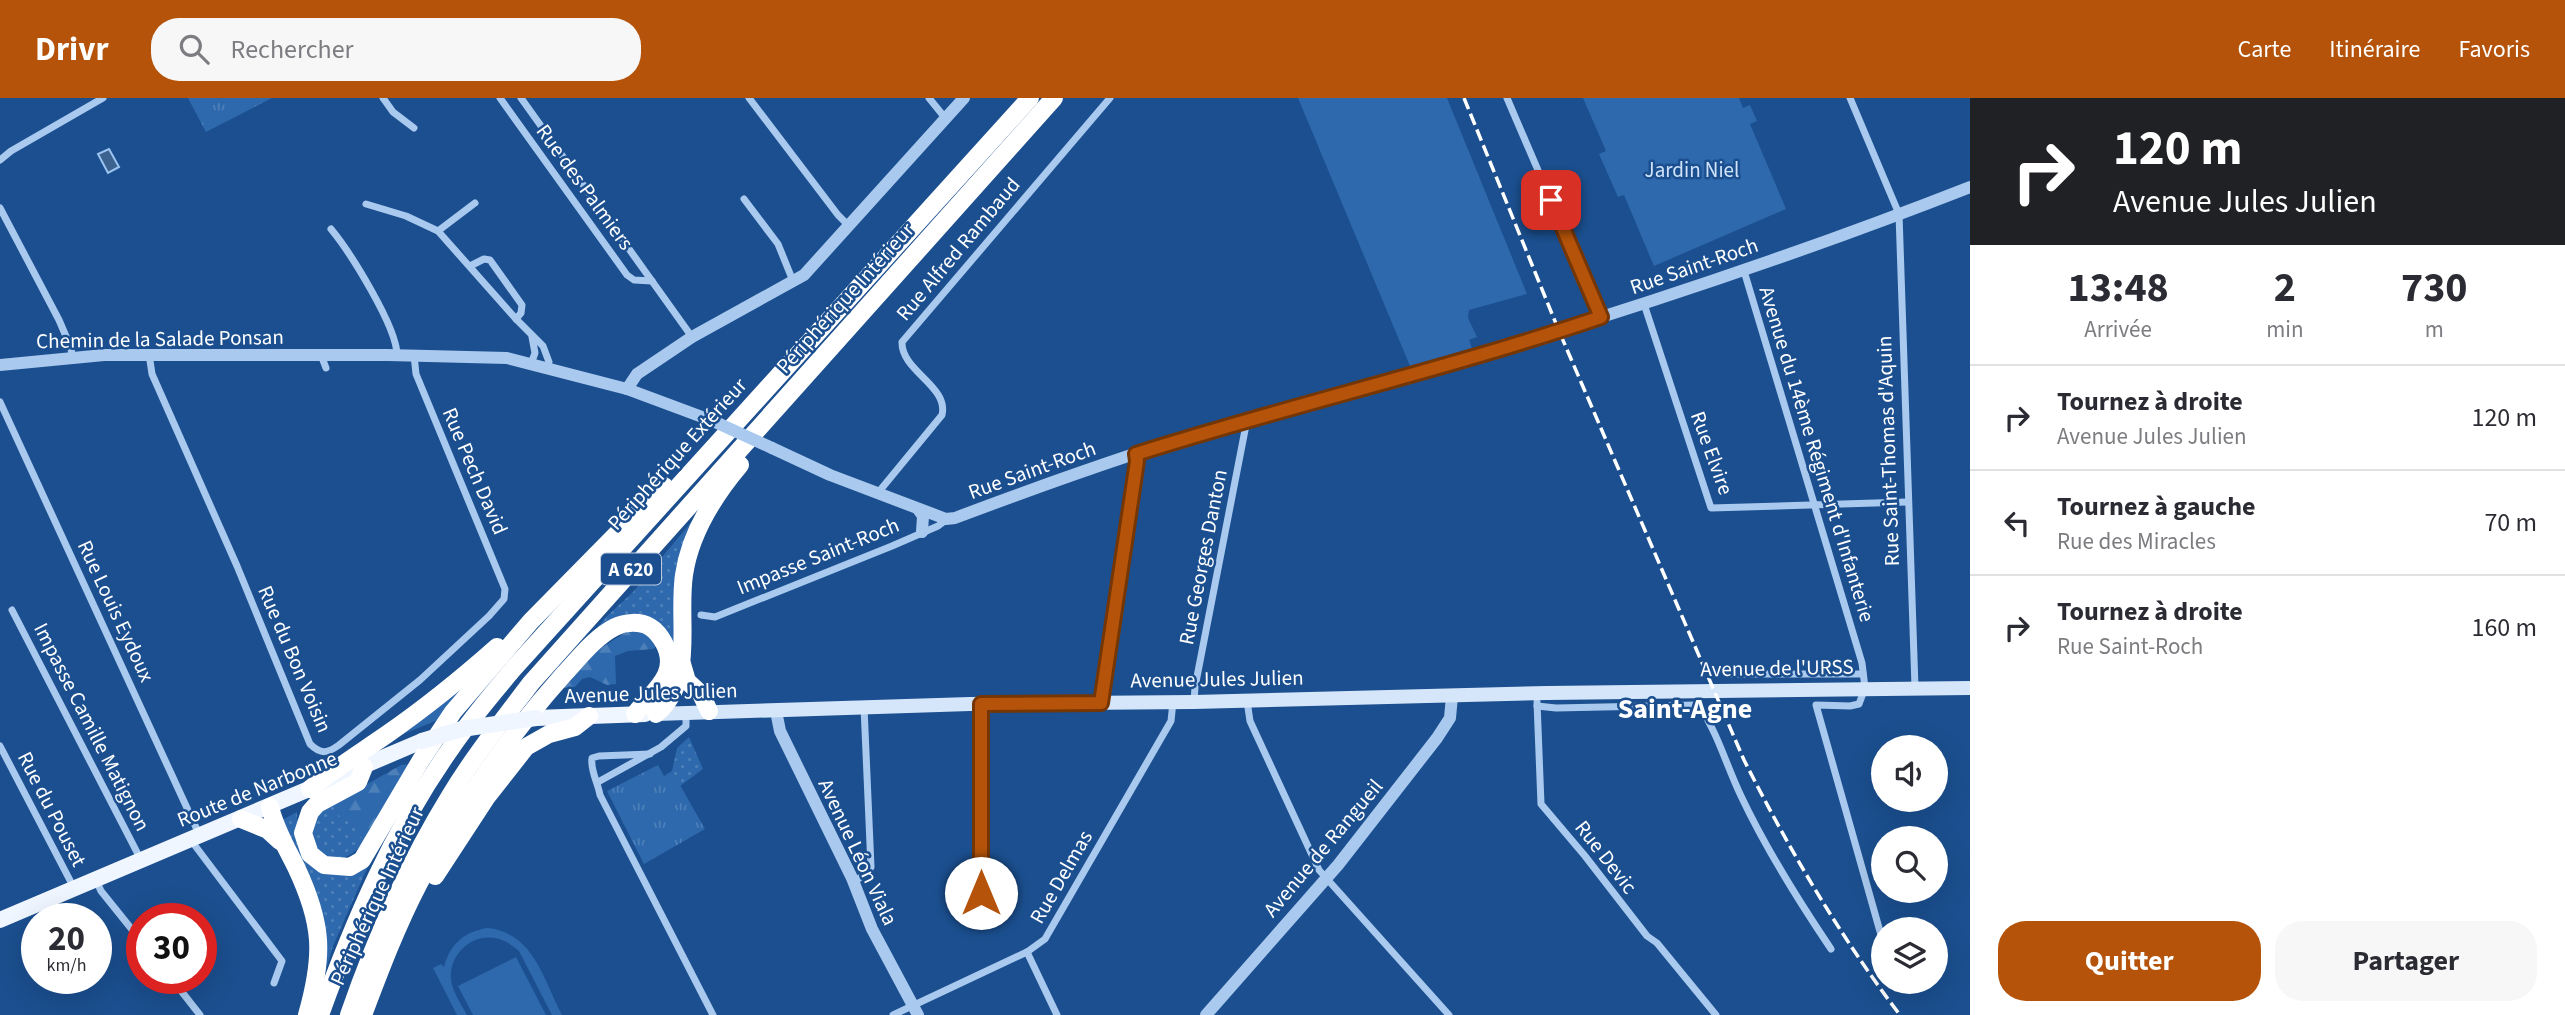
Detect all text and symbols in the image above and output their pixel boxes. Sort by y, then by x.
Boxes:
search box [151,18,641,81]
text: Drivr [35,26,109,73]
icon: search [175,30,213,68]
text: Rechercher [231,31,354,68]
text: Carte [2237,32,2291,67]
text: Itinéraire [2329,32,2420,67]
text: Favoris [2458,32,2530,67]
text: 120 m [2113,114,2242,184]
street label: Rue des Palmiers [529,118,641,256]
icon: right [1998,126,2089,217]
park label: Jardin Niel [1645,155,1739,185]
pin [1521,170,1581,230]
street label: Rue Alfred Rambaud [889,171,1027,327]
text: Avenue Jules Julien [2113,179,2377,225]
icon: arrive [1532,181,1570,219]
street label: Périphérique Intérieur [769,215,921,380]
street label: Rue Saint-Roch [1626,230,1762,302]
text: 13:48 [2067,258,2169,318]
text: 2 [2274,258,2296,318]
text: 730 [2401,258,2468,318]
street label: Avenue du 14ème Régiment d'Infanterie [1752,282,1882,626]
text: Arrivée [2084,313,2152,346]
text: min [2266,313,2304,346]
text: m [2425,313,2444,346]
street label: Chemin de la Salade Ponsan [36,322,284,356]
street label: Rue Saint-Thomas d'Aquin [1869,335,1907,567]
street label: Périphérique Extérieur [600,371,754,537]
text: Tournez à droite [2057,383,2243,420]
icon: right [1998,399,2036,437]
text: 120 m [2471,399,2537,436]
street label: Rue Pech David [435,403,515,539]
street label: Rue Elvire [1683,407,1741,499]
text: Avenue Jules Julien [2057,420,2247,453]
street label: Rue Saint-Roch [964,433,1100,507]
street label: Rue Georges Danton [1171,467,1235,647]
text: Tournez à gauche [2057,488,2256,525]
icon: left [1998,504,2036,542]
text: 70 m [2484,504,2537,541]
street label: Impasse Saint-Roch [732,510,904,602]
text: Rue des Miracles [2057,525,2216,558]
street label: Rue Louis Eydoux [70,535,162,687]
road number: A 620 [601,554,661,584]
street label: Rue du Bon Voisin [250,581,340,737]
text: Tournez à droite [2057,593,2243,630]
icon: right [1998,609,2036,647]
text: 160 m [2471,609,2537,646]
street label: Impasse Camille Matignon [26,618,158,836]
text: Rue Saint-Roch [2057,630,2203,663]
street label: Avenue de l'URSS [1700,652,1854,684]
street label: Avenue Jules Julien [1130,662,1304,696]
street label: Avenue Jules Julien [564,675,738,711]
district label: Saint-Agne [1618,689,1752,729]
map controls [1871,735,1948,994]
button: sound [1871,735,1948,812]
street label: Route de Narbonne [173,743,341,835]
street label: Rue du Pouset [10,746,94,872]
street label: Avenue de Rangueil [1256,772,1390,924]
street label: Avenue Léon Viala [811,774,905,930]
street label: Périphérique Intérieur [322,801,432,990]
street label: Rue Devic [1568,814,1645,900]
street label: Rue Delmas [1022,825,1100,929]
button: search [1871,826,1948,903]
position arrow [944,856,1018,930]
speed limit sign: 30 [126,903,217,994]
text: 20 [48,914,85,964]
button: layers [1871,917,1948,994]
button: Quitter [1998,921,2261,1001]
button: Partager [2275,921,2537,1001]
text: km/h [47,953,86,978]

